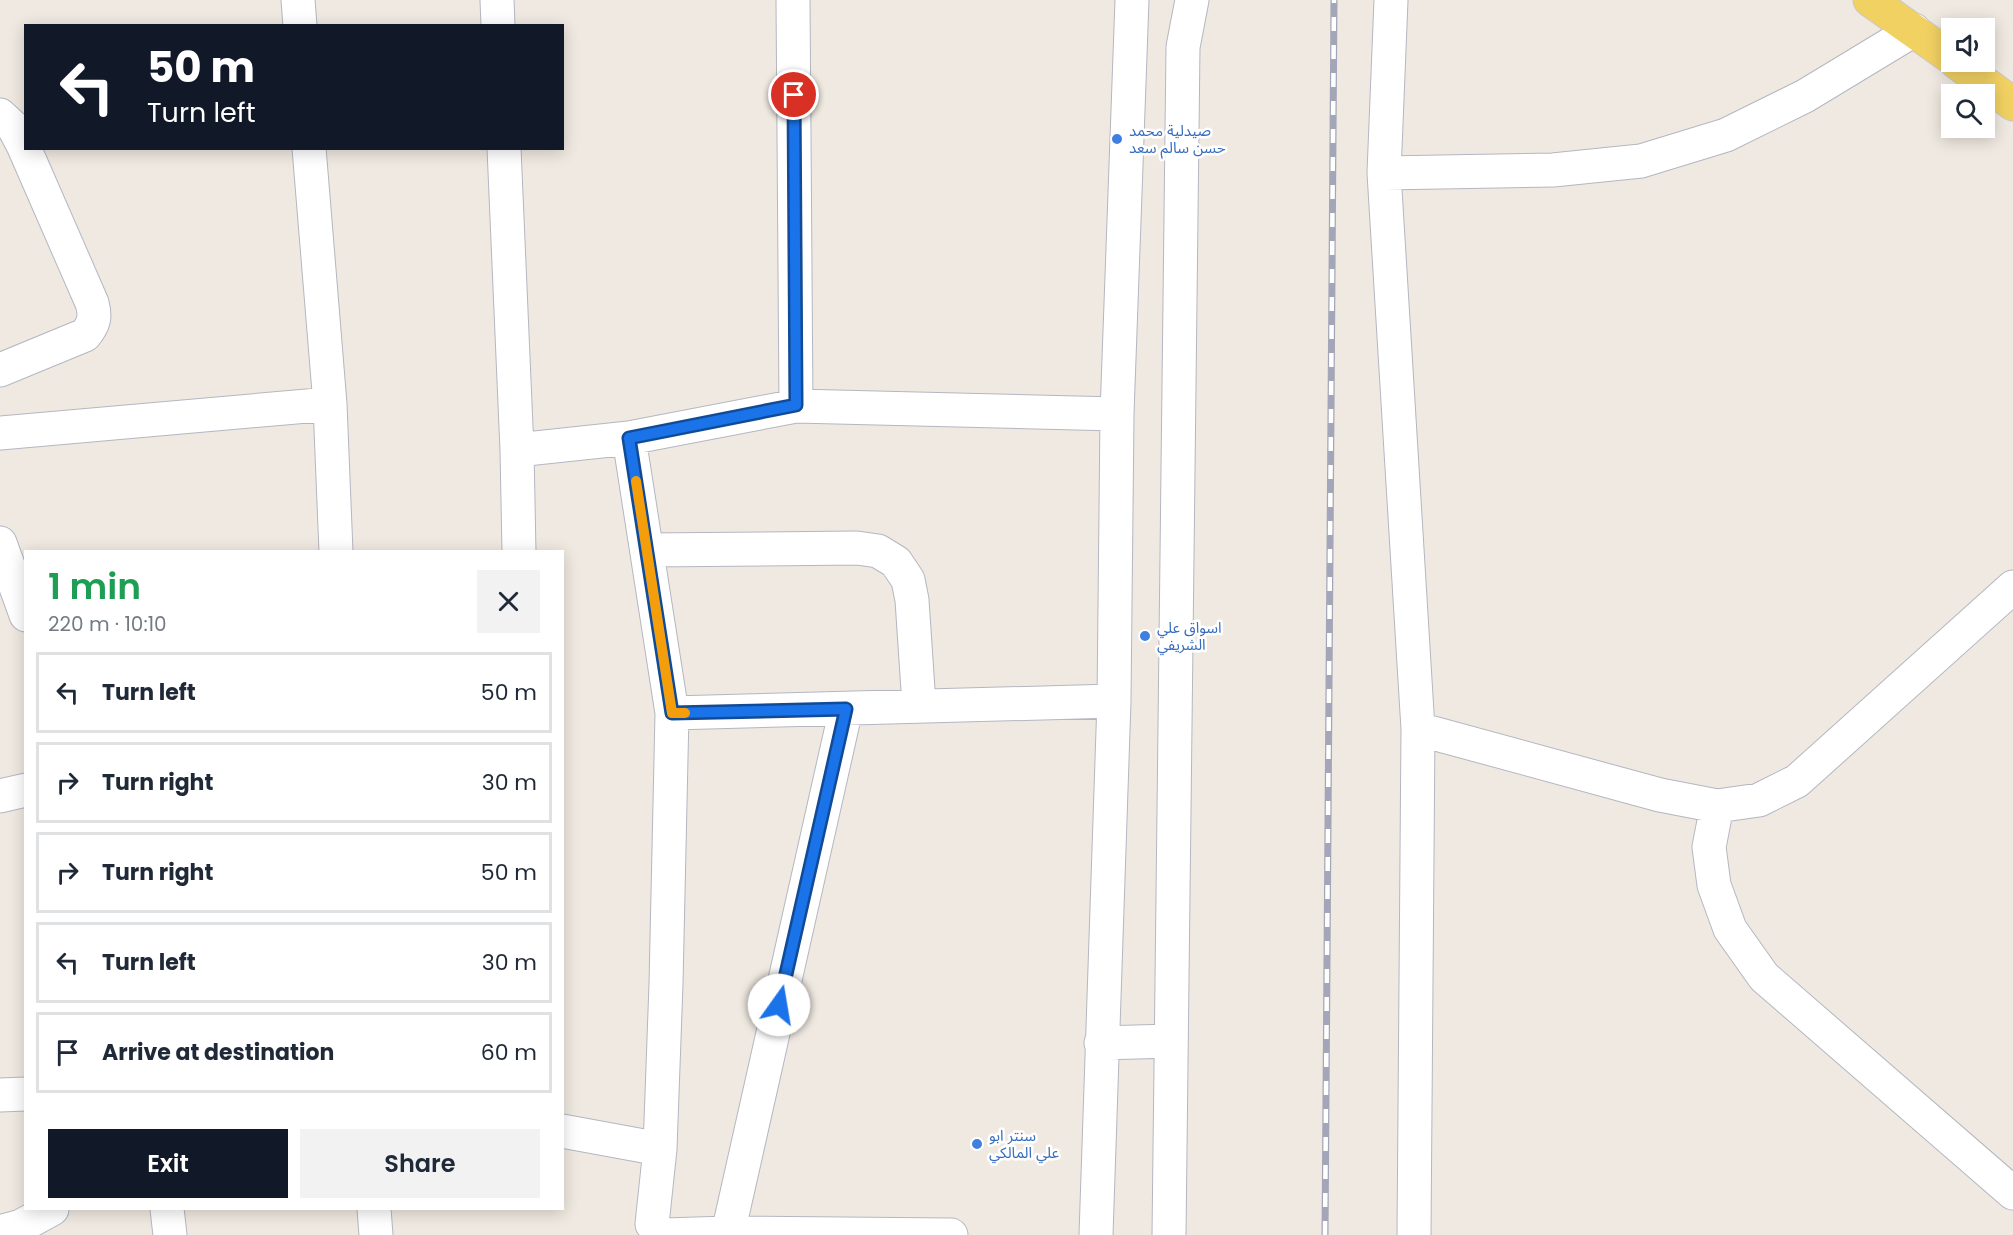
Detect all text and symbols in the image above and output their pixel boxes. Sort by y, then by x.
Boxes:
map controls [1941,18,1995,138]
button: sound [1941,18,1995,72]
text: 50 m [147,38,255,97]
icon: left [48,48,126,126]
pin [768,69,819,120]
icon: arrive [777,78,810,111]
button: search [1941,84,1995,138]
text: Turn left [147,94,256,131]
place label: صيدلية محمد حسن سالم سعد [1129,120,1226,159]
marker: صيدلية محمد حسن سالم سعد [1110,132,1124,146]
text: 1 min [48,561,141,612]
button: close [477,570,540,633]
text: 220 m · 10:10 [48,610,167,638]
place label: اسواق علي الشريفي [1157,617,1222,656]
marker: اسواق علي الشريفي [1138,629,1152,643]
icon: left [51,676,84,709]
text: Turn left [102,677,196,708]
text: 50 m [481,677,537,708]
icon: right [51,766,84,799]
text: Turn right [102,767,213,798]
text: 30 m [482,767,537,798]
icon: right [51,856,84,889]
text: Turn right [102,857,213,888]
text: 50 m [481,857,537,888]
icon: left [51,946,84,979]
text: Turn left [102,947,196,978]
text: 30 m [482,947,537,978]
position arrow [747,973,811,1037]
icon: arrive [51,1036,84,1069]
text: Arrive at destination [102,1037,334,1068]
text: 60 m [481,1037,537,1068]
place label: سنتر ابو علي المالكي [989,1125,1060,1164]
button: Exit [48,1129,288,1198]
button: Share [300,1129,540,1198]
marker: سنتر ابو علي المالكي [970,1137,984,1151]

